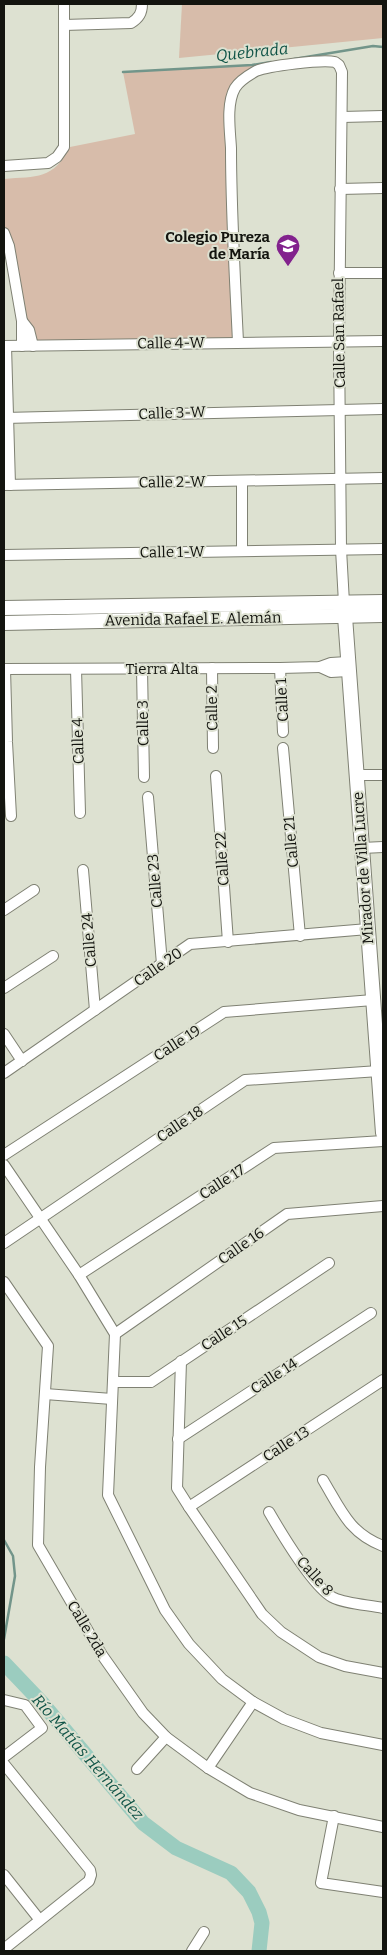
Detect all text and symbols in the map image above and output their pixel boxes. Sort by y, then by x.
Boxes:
water label: Quebrada [215,39,289,65]
place label: Colegio Pureza de María [165,228,271,263]
school or university icon: Colegio Pureza de María [275,233,301,267]
street label: Calle San Rafael [329,278,349,388]
street label: Calle 4-W [137,333,206,353]
street label: Calle 3-W [138,403,207,423]
street label: Calle 2-W [138,472,206,492]
street label: Calle 1-W [139,542,205,562]
street label: Avenida Rafael E. Alemán [104,608,282,630]
street label: Tierra Alta [125,660,199,678]
street label: Calle 1 [272,678,292,722]
street label: Calle 2 [203,685,221,731]
street label: Calle 3 [134,700,152,746]
street label: Calle 4 [68,717,88,764]
street label: Mirador de Villa Lucre [349,791,377,945]
street label: Calle 21 [280,815,302,869]
street label: Calle 22 [211,832,233,886]
street label: Calle 23 [144,853,166,909]
street label: Calle 24 [78,912,100,968]
street label: Calle 20 [130,944,186,990]
street label: Calle 19 [150,1021,204,1065]
street label: Calle 18 [153,1102,207,1146]
street label: Calle 17 [196,1160,249,1203]
street label: Calle 16 [214,1224,268,1268]
street label: Calle 15 [197,1311,251,1355]
street label: Calle 14 [247,1354,301,1398]
street label: Calle 13 [259,1422,313,1466]
street label: Calle 8 [293,1553,337,1599]
street label: Calle 2da [63,1598,111,1660]
water label: Río Matías Hernández [28,1690,148,1824]

